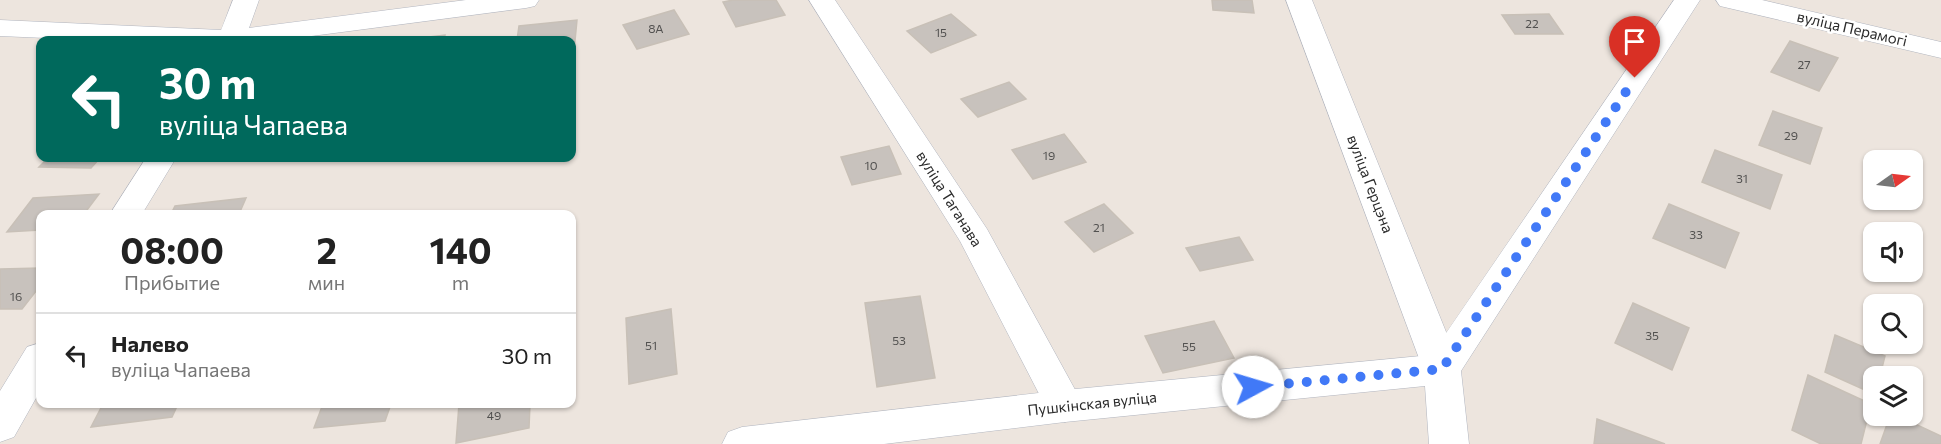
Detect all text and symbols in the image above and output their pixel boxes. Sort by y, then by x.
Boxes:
street label: вуліца Перамогі [1795,7,1909,49]
house number: 22 [1525,16,1539,30]
pin [1609,16,1660,78]
house number: 8А [648,21,664,35]
house number: 15 [935,25,947,39]
icon: arrive [1618,25,1651,58]
text: 30 m [159,56,256,108]
house number: 27 [1798,57,1810,71]
icon: left [60,60,138,138]
text: вуліца Чапаева [159,108,348,141]
house number: 29 [1784,128,1798,142]
street label: вуліца Герцэна [1344,132,1398,235]
street label: вуліца Таганава [913,147,987,250]
house number: 19 [1043,148,1055,162]
north arrow [1863,150,1923,210]
map controls [1863,150,1923,426]
house number: 10 [865,158,878,172]
house number: 31 [1736,171,1748,185]
house number: 21 [1093,220,1105,234]
button: sound [1863,222,1923,282]
text: 08:00 [120,227,224,271]
text: 2 [316,227,337,271]
text: 140 [429,227,492,271]
house number: 33 [1689,227,1703,241]
text: Прибытие [124,270,220,294]
text: мин [308,270,345,294]
text: m [452,270,469,294]
house number: 16 [10,289,22,303]
button: search [1863,294,1923,354]
house number: 35 [1645,328,1659,342]
text: Налево [111,330,189,357]
house number: 53 [892,333,906,347]
house number: 51 [645,338,657,352]
icon: left [60,339,93,372]
house number: 55 [1182,339,1196,353]
text: 30 m [502,342,552,369]
position arrow [1221,355,1285,419]
text: вуліца Чапаева [111,357,251,381]
button: layers [1863,366,1923,426]
street label: Пушкінская вуліца [1026,387,1157,419]
house number: 49 [487,408,501,422]

